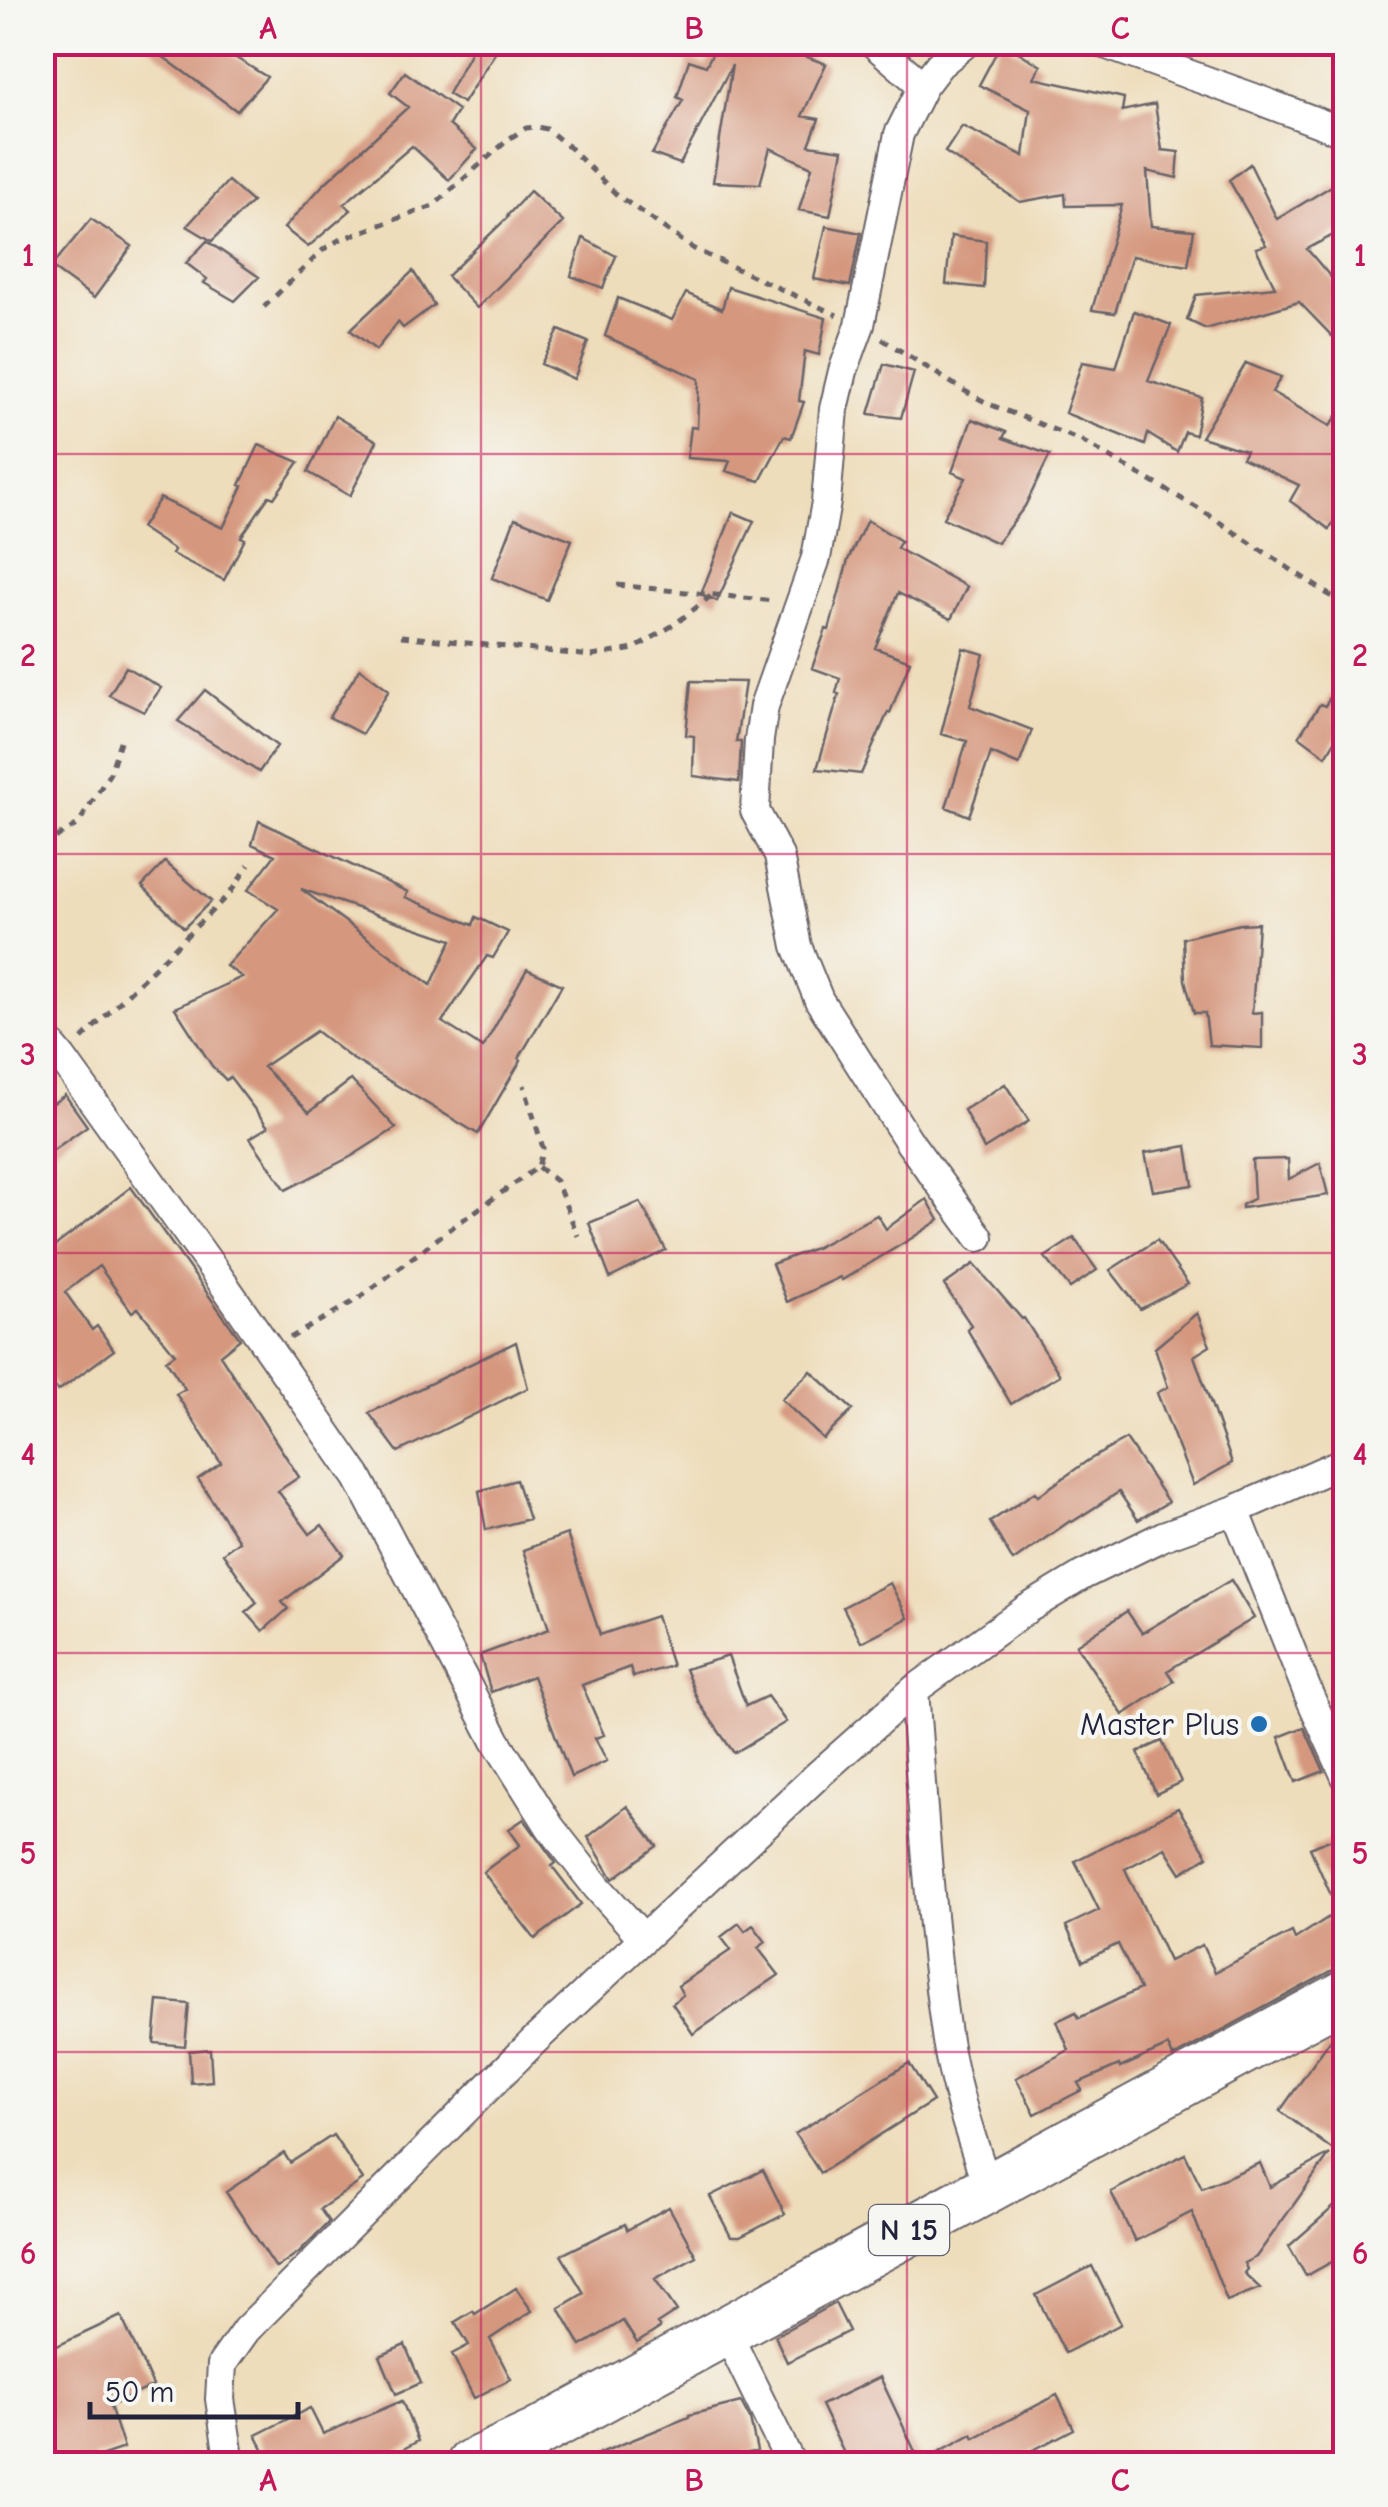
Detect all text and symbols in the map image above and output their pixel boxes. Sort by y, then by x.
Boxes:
text: A [259,10,277,47]
text: B [684,10,704,47]
text: C [1110,10,1130,47]
text: 1 [22,237,34,274]
text: 1 [1354,237,1366,274]
text: 2 [20,637,36,674]
text: 2 [1352,637,1368,674]
text: 3 [20,1036,36,1073]
text: 3 [1352,1036,1368,1073]
text: 4 [20,1436,36,1473]
text: 4 [1352,1436,1368,1473]
place label: Master Plus [1080,1706,1239,1743]
marker: Master Plus [1248,1713,1270,1735]
text: 5 [20,1835,37,1872]
text: 5 [1352,1835,1369,1872]
road number: N 15 [869,2205,949,2255]
text: 6 [20,2235,36,2272]
text: 6 [1352,2235,1368,2272]
scale bar [90,2357,298,2419]
text: 50 m [105,2375,174,2410]
text: A [259,2462,277,2499]
text: B [684,2462,704,2499]
text: C [1110,2462,1130,2499]

